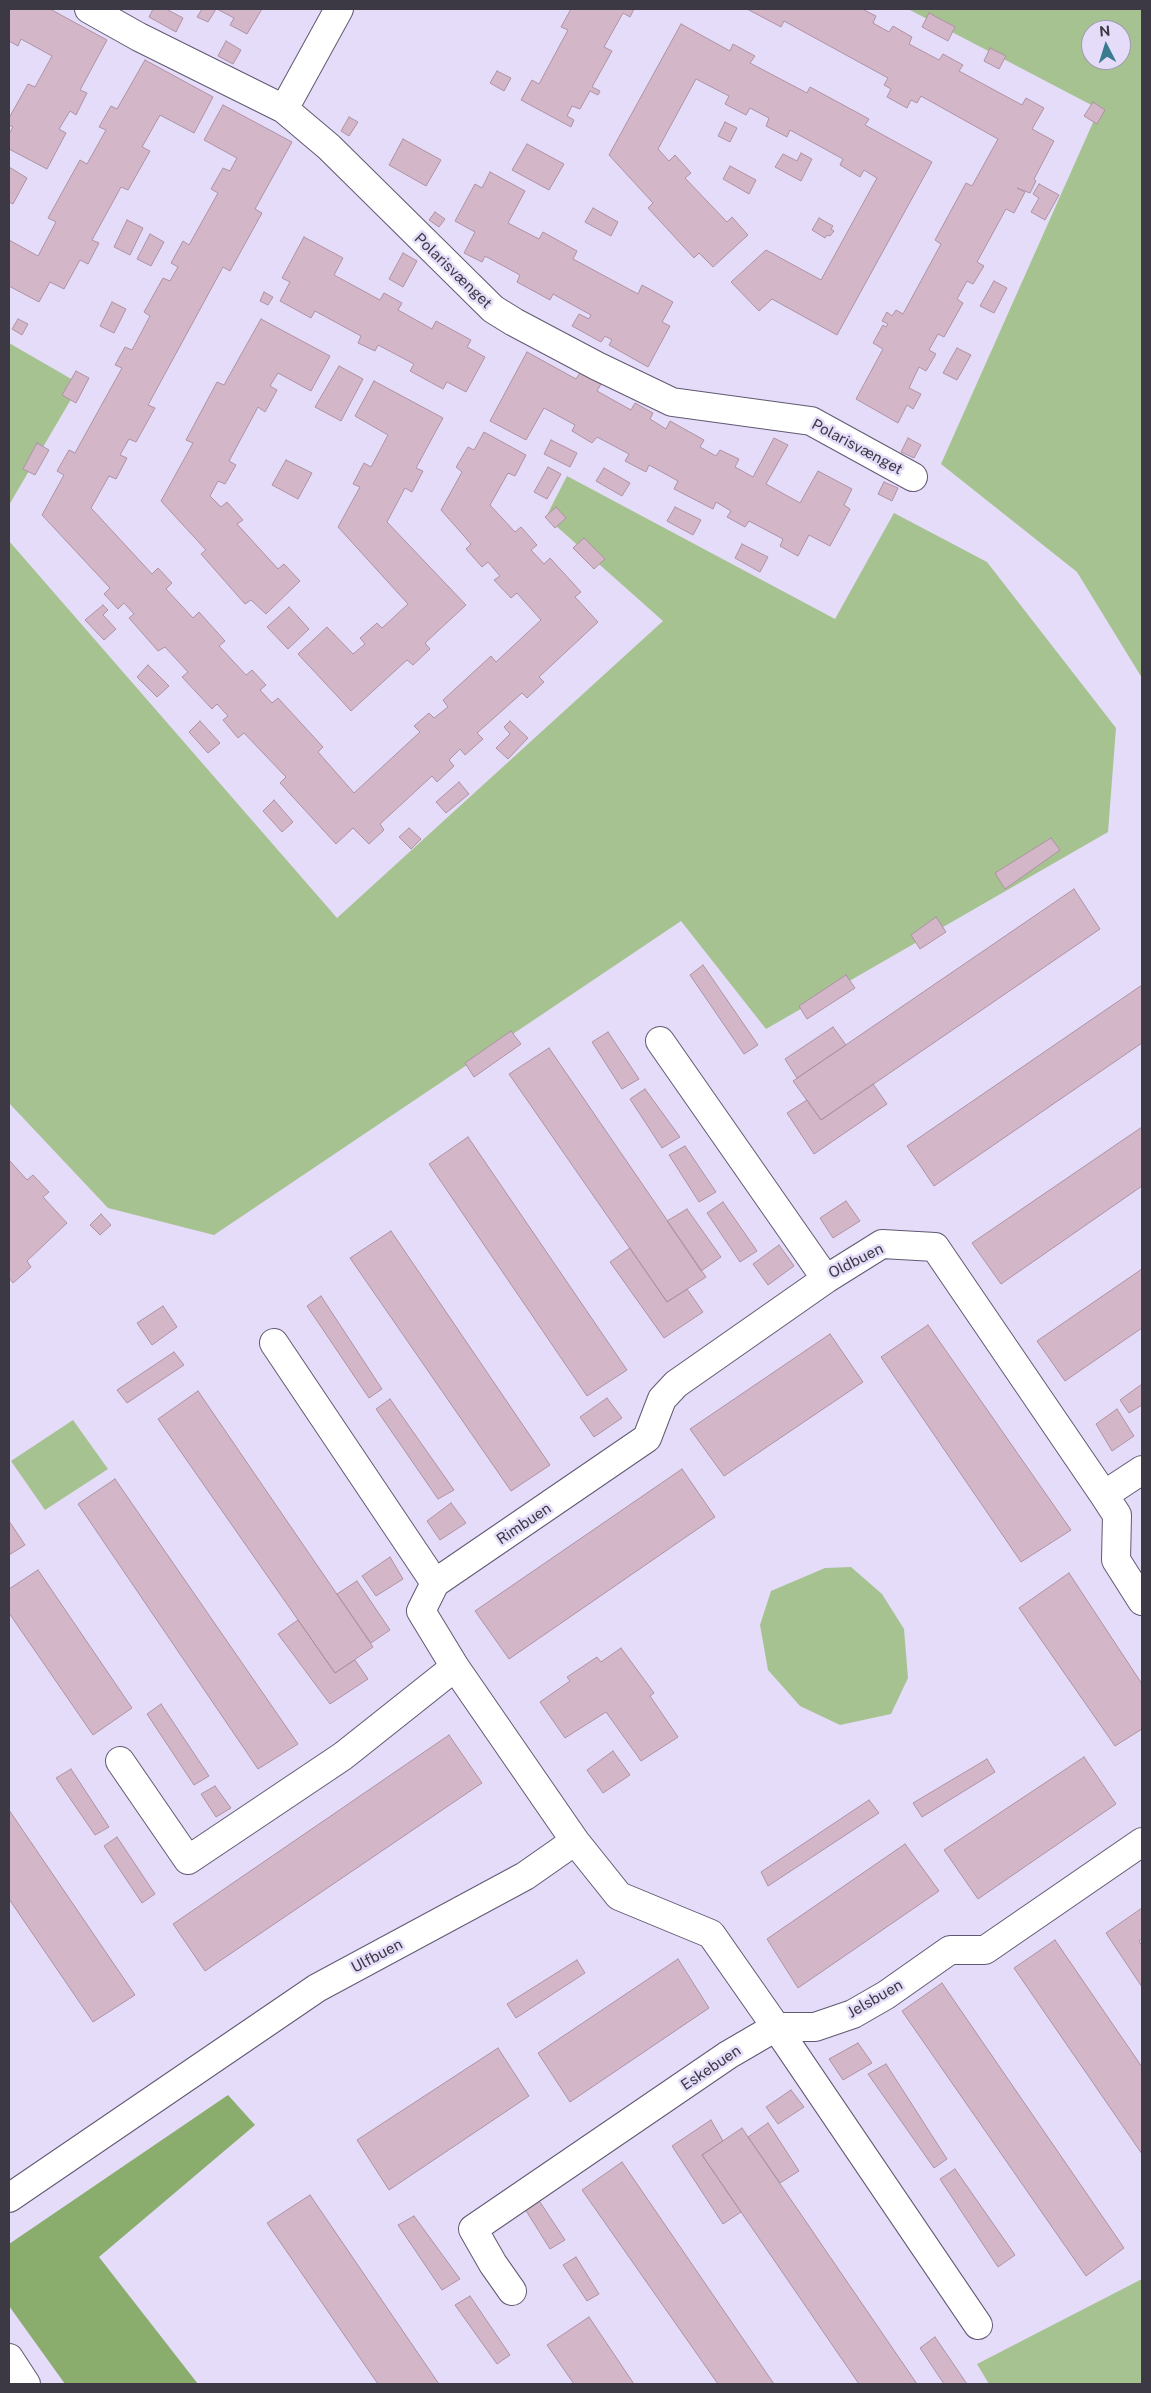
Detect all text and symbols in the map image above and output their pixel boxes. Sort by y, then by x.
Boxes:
north arrow [1081,20,1131,70]
text: N [1099,23,1111,40]
street label: Polarisvænget [411,230,495,312]
street label: Polarisvænget [808,415,906,479]
street label: Oldbuen [826,1240,886,1282]
street label: Rimbuen [493,1499,555,1549]
street label: Ulfbuen [348,1935,406,1977]
street label: Jelsbuen [844,1976,906,2022]
street label: Eskebuen [678,2041,744,2095]

